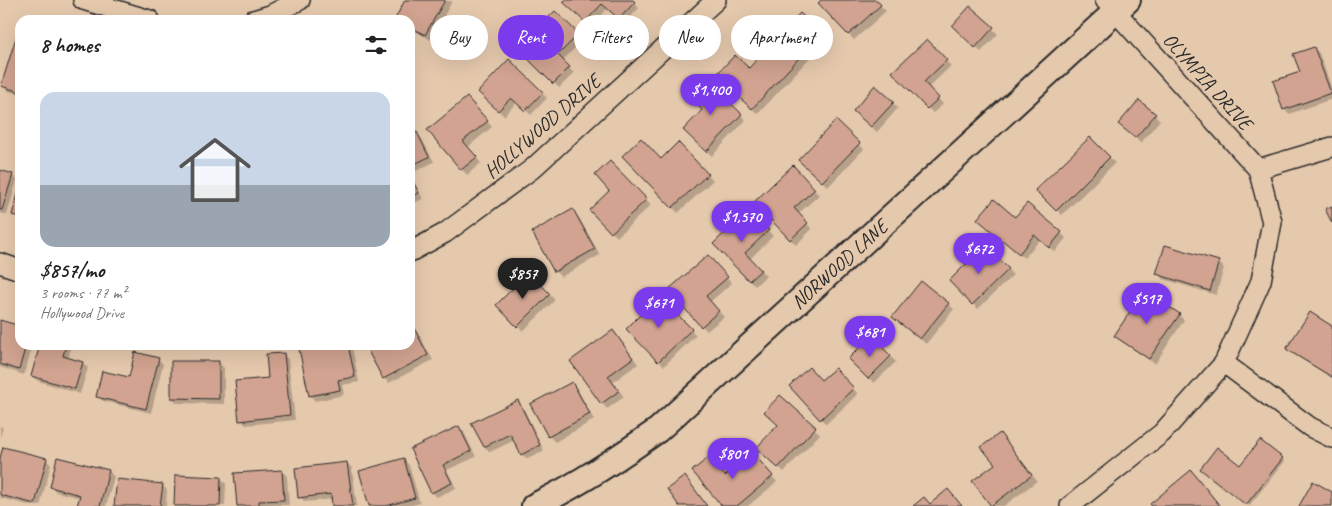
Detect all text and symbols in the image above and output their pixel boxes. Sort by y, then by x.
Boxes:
chip: Buy [430,15,488,60]
chip: Rent [498,15,564,60]
chip: Filters [574,15,649,60]
chip: New [659,15,721,60]
chip: Apartment [731,15,833,60]
street label: OLYMPIA DRIVE [1157,28,1260,137]
icon: filters [362,31,390,59]
text: 8 homes [40,32,99,58]
street label: HOLLYWOOD DRIVE [479,67,608,184]
pin: $1,400 [670,74,752,116]
text: $1,400 [691,80,731,100]
icon: home [170,125,260,215]
pin: $1,570 [701,200,783,243]
text: $1,570 [723,207,761,227]
street label: NORWOOD LANE [786,212,895,314]
pin: $672 [949,232,1009,275]
text: $672 [964,239,994,259]
text: $857/mo [40,257,104,283]
pin: $857 [493,258,553,300]
text: $857 [509,264,537,284]
pin: $517 [1117,282,1177,325]
text: 3 rooms · 77 m² [40,283,126,303]
pin: $671 [629,286,689,329]
text: $517 [1133,289,1161,309]
text: $671 [644,293,674,313]
text: Hollywood Drive [40,303,124,323]
pin: $681 [840,316,900,358]
text: $681 [855,322,885,342]
pin: $801 [703,438,763,480]
text: $801 [719,444,747,464]

